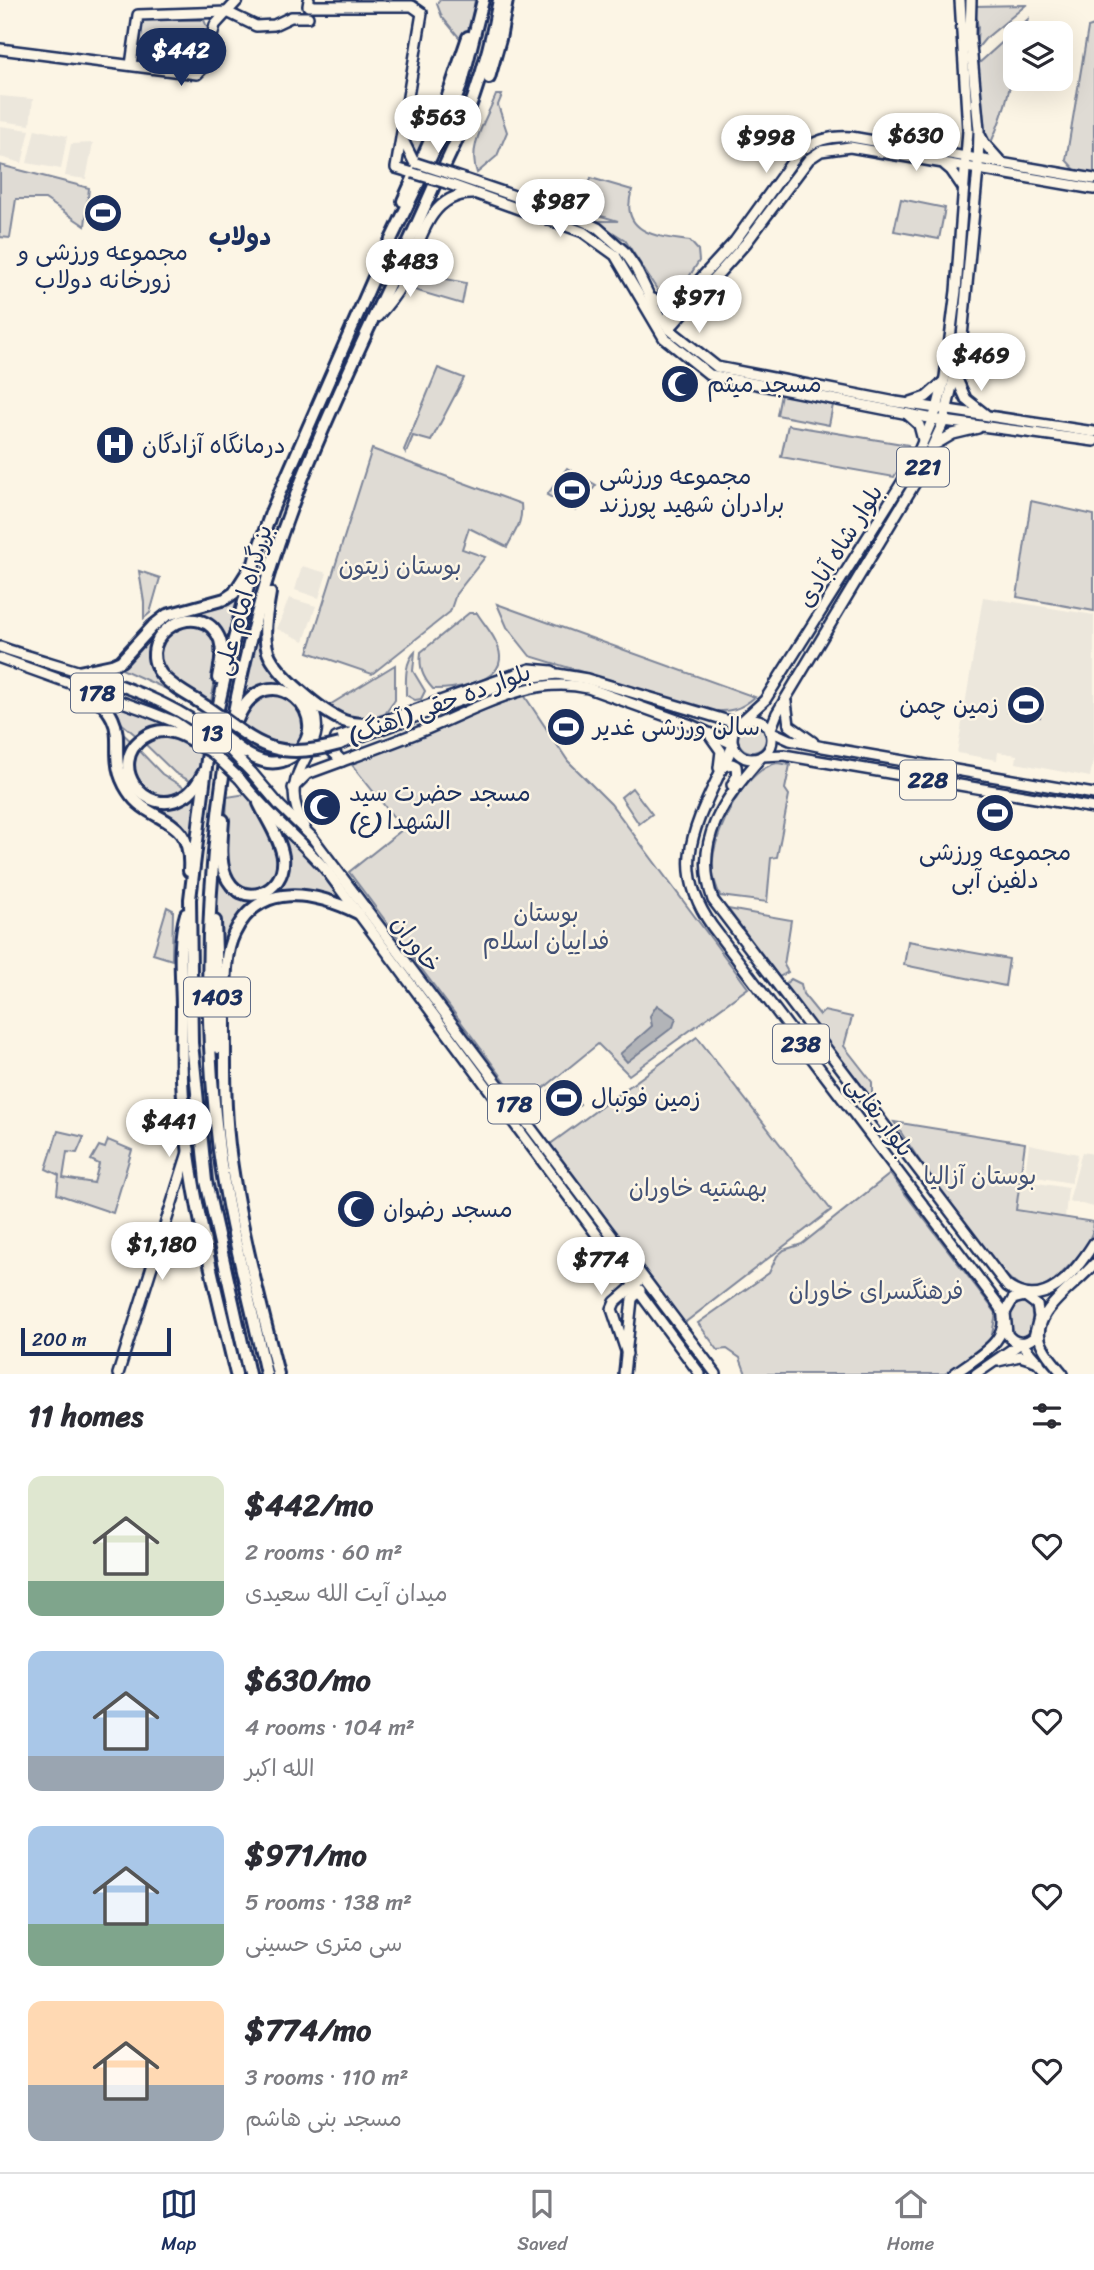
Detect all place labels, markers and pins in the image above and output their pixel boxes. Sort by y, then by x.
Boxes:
pin: $442 [140,28,222,88]
pin: $563 [397,96,479,155]
pin: $630 [875,114,957,173]
pin: $998 [725,116,807,175]
pin: $987 [519,180,601,239]
sports icon: مجموعه ورزشی و زورخانه دولاب [82,192,124,234]
place label: مجموعه ورزشی و زورخانه دولاب [16,231,188,301]
pin: $483 [369,240,451,299]
pin: $971 [658,276,740,335]
pin: $469 [940,334,1022,393]
mosque icon: مسجد میثم [659,363,701,405]
place label: مسجد میثم [707,363,822,405]
hospital icon: درمانگاه آزادگان [94,424,136,466]
place label: درمانگاه آزادگان [142,424,286,466]
place label: مجموعه ورزشی برادران شهید پورزند [599,455,785,525]
sports icon: مجموعه ورزشی برادران شهید پورزند [551,469,593,511]
place label: زمین چمن [899,684,999,726]
sports icon: زمین چمن [1005,684,1047,726]
sports icon: سالن ورزشی غدیر [545,706,587,748]
place label: سالن ورزشی غدیر [591,706,760,748]
place label: مسجد حضرت سید الشهدا (ع) [349,772,531,842]
mosque icon: مسجد حضرت سید الشهدا (ع) [301,786,343,828]
sports icon: مجموعه ورزشی دلفین آبی [974,792,1016,834]
place label: مجموعه ورزشی دلفین آبی [919,831,1071,901]
sports icon: زمین فوتبال [543,1077,585,1119]
place label: زمین فوتبال [591,1077,701,1119]
pin: $441 [128,1100,210,1159]
mosque icon: مسجد رضوان [335,1188,377,1230]
place label: مسجد رضوان [383,1188,513,1230]
pin: $1,180 [105,1222,219,1282]
pin: $774 [560,1238,642,1297]

